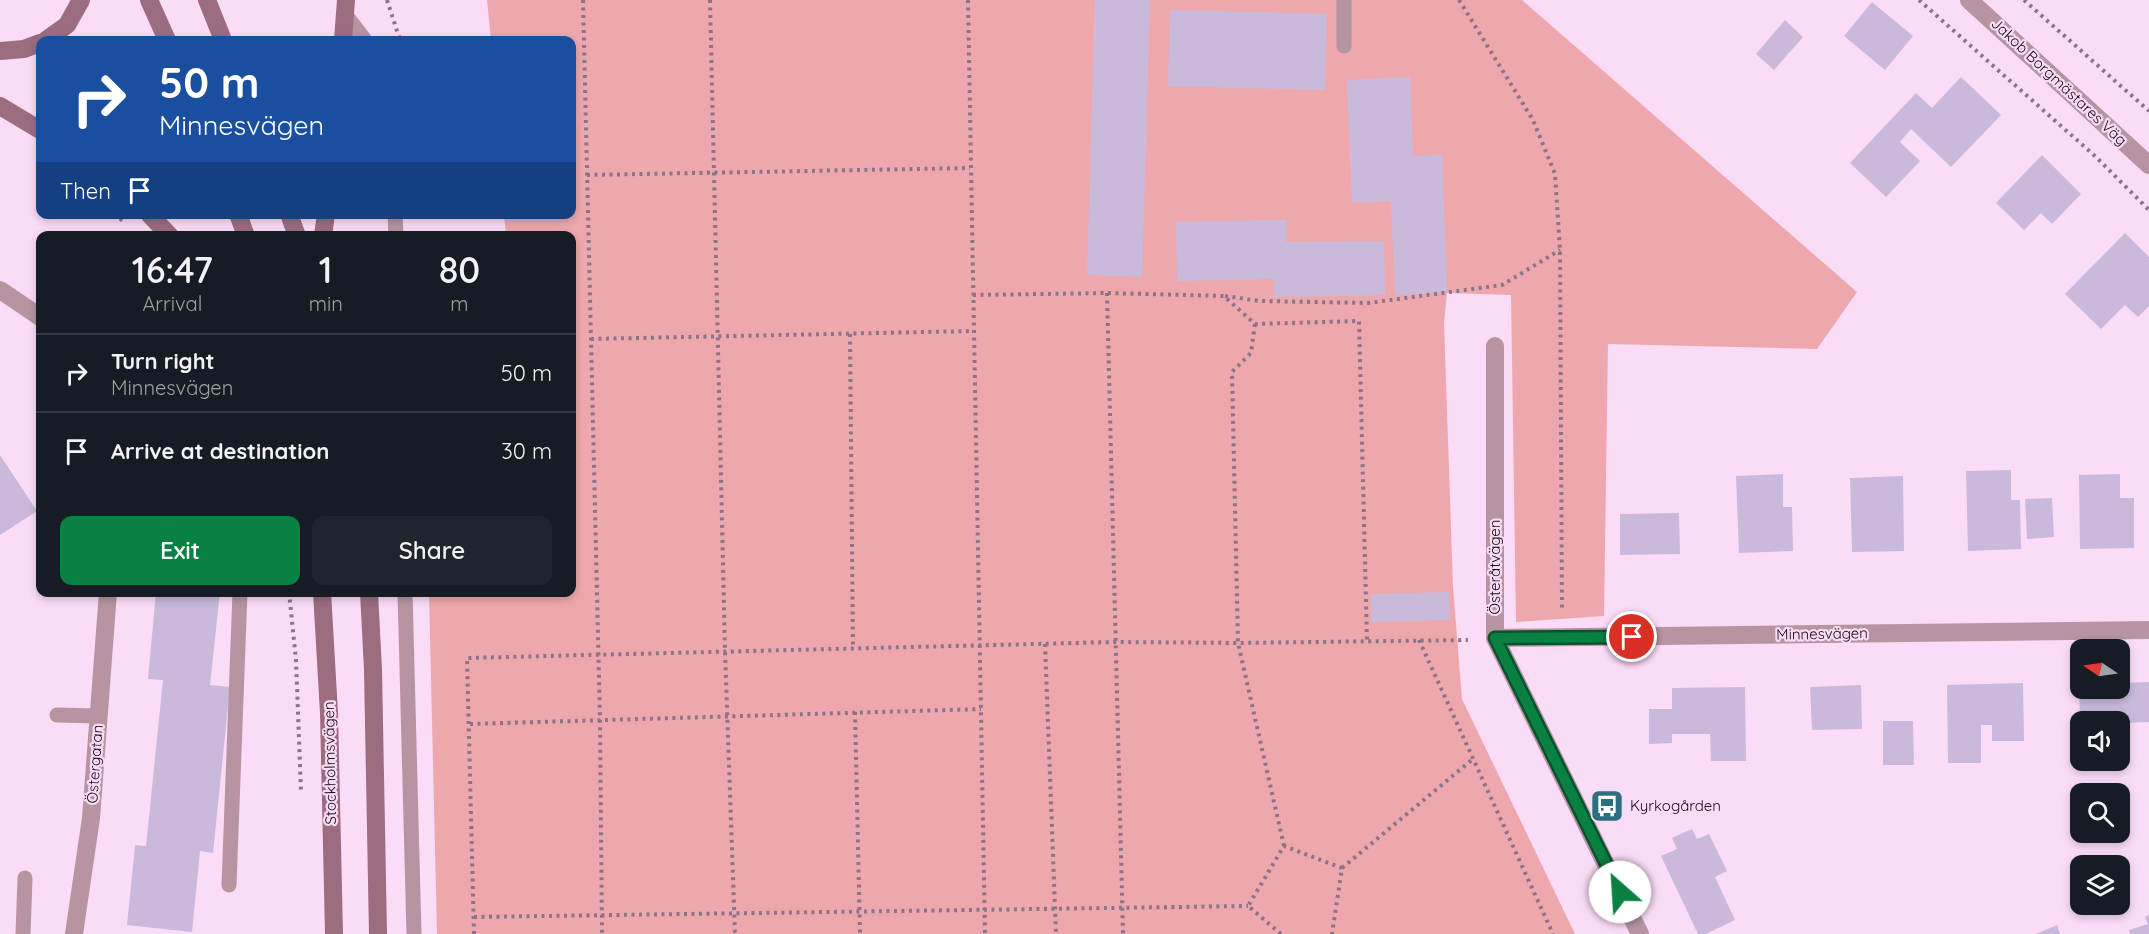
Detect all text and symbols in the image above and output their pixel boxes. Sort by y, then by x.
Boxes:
street label: Jakob Borgmästares Väg [1988,14,2131,149]
text: 50 m [159,56,259,109]
icon: right [60,60,138,138]
text: Minnesvägen [159,108,324,142]
icon: arrive [123,174,156,207]
text: Then [60,177,111,205]
text: 16:47 [132,247,213,292]
text: 1 [319,247,333,292]
text: 80 [439,247,480,292]
text: Arrival [142,291,202,316]
text: min [309,291,343,316]
text: m [450,291,469,316]
text: Turn right [111,347,215,375]
icon: right [60,357,93,390]
text: 50 m [501,359,552,387]
text: Minnesvägen [111,375,233,400]
icon: arrive [60,435,93,468]
text: Arrive at destination [111,437,329,465]
text: 30 m [501,437,552,465]
button: Exit [60,516,300,585]
button: Share [312,516,552,585]
street label: Österåtvägen [1485,520,1504,614]
pin [1606,611,1657,662]
icon: arrive [1615,620,1648,653]
street label: Minnesvägen [1776,623,1868,644]
north arrow [2070,639,2130,699]
map controls [2070,639,2130,915]
street label: Stockholmsvägen [319,701,340,825]
button: sound [2070,711,2130,771]
street label: Östergatan [82,724,107,804]
button: search [2070,783,2130,843]
bus stop icon: Kyrkogården [1589,788,1625,824]
place label: Kyrkogården [1630,796,1721,815]
button: layers [2070,855,2130,915]
position arrow [1588,860,1652,924]

